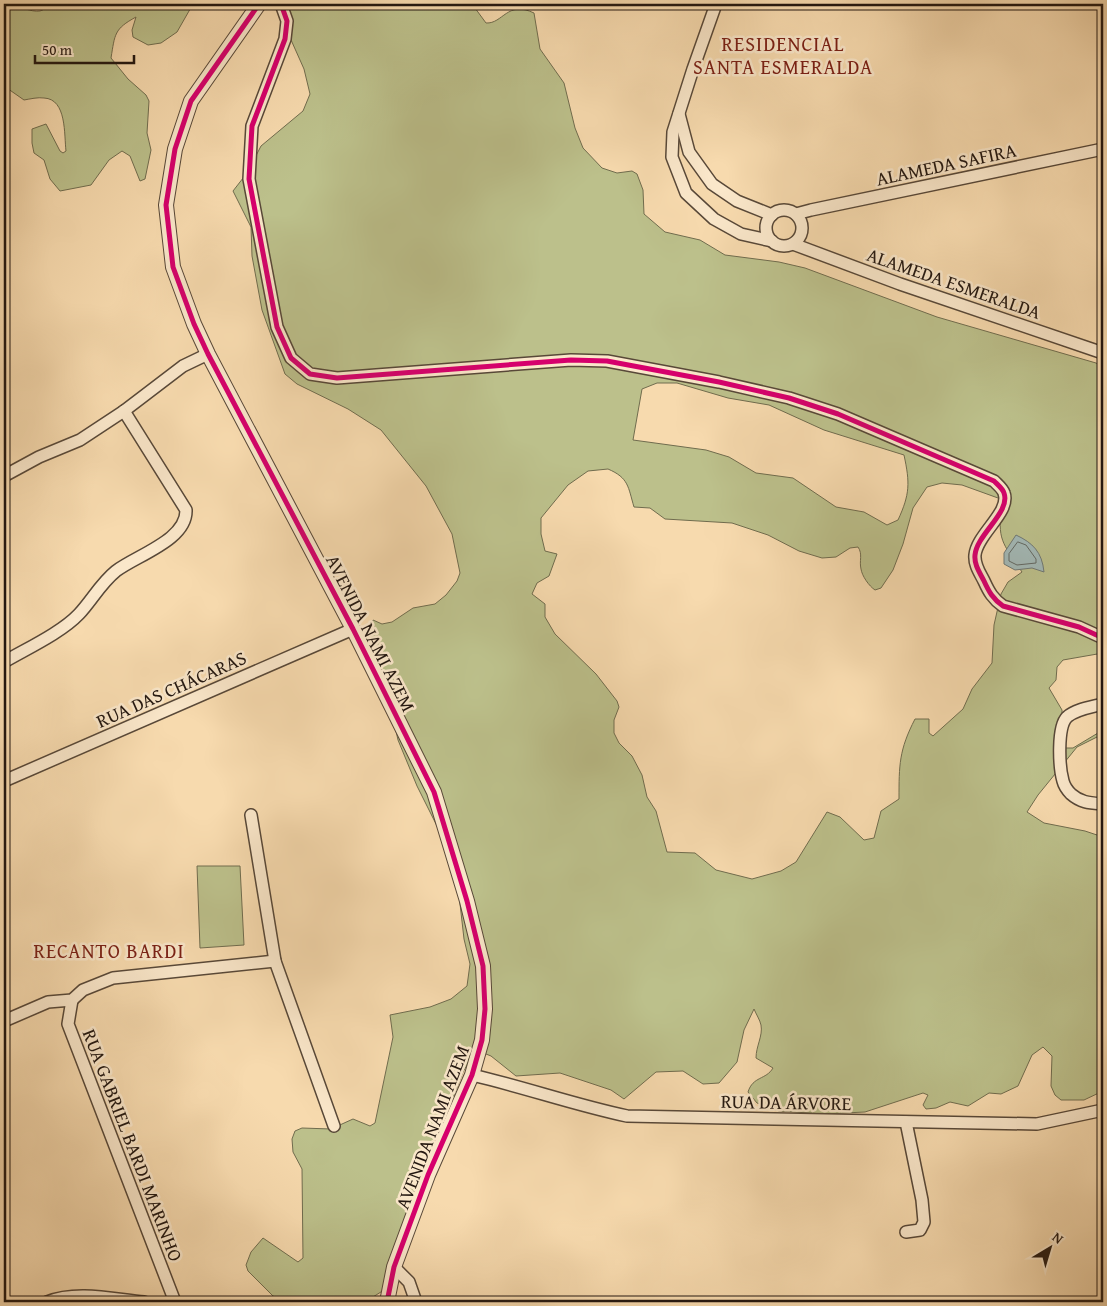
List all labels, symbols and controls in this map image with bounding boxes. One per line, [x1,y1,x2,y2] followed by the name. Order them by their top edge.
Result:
[693,29,873,81] district label: RESIDENCIAL SANTA ESMERALDA
[35,32,134,64] scale bar
[42,39,73,60] text: 50 m
[873,135,1019,193] street label: ALAMEDA SAFIRA
[863,240,1045,326] street label: ALAMEDA ESMERALDA
[319,549,423,717] street label: AVENIDA NAMI AZEM
[91,643,251,735] street label: RUA DAS CHÁCARAS
[33,936,185,965] district label: RECANTO BARDI
[76,1025,190,1265] street label: RUA GABRIEL BARDI MARINHO
[388,1041,476,1213] street label: AVENIDA NAMI AZEM
[721,1087,852,1117] street label: RUA DA ÁRVORE
[1024,1224,1074,1274] north arrow
[1048,1227,1068,1249] text: N

